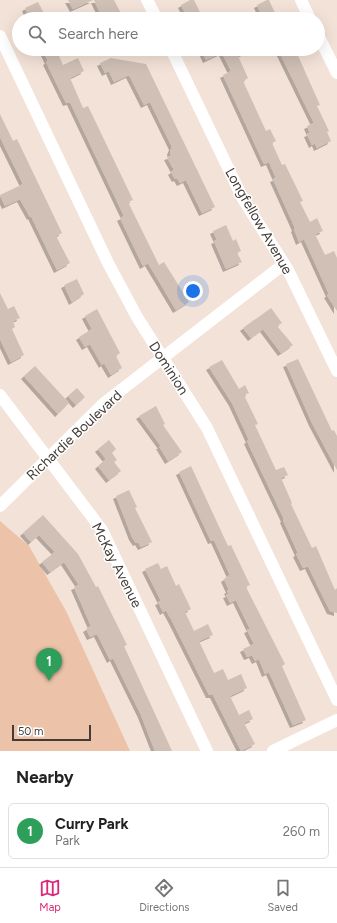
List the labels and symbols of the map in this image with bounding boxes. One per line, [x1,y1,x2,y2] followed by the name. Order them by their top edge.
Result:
[221,165,296,278] street label: Longfellow Avenue
[183,281,203,301] your location
[145,339,192,398] street label: Dominion
[23,387,125,484] street label: Richardie Boulevard
[88,520,145,611] street label: McKay Avenue
[36,648,62,681] pin: 1
[12,723,91,742] scale bar

